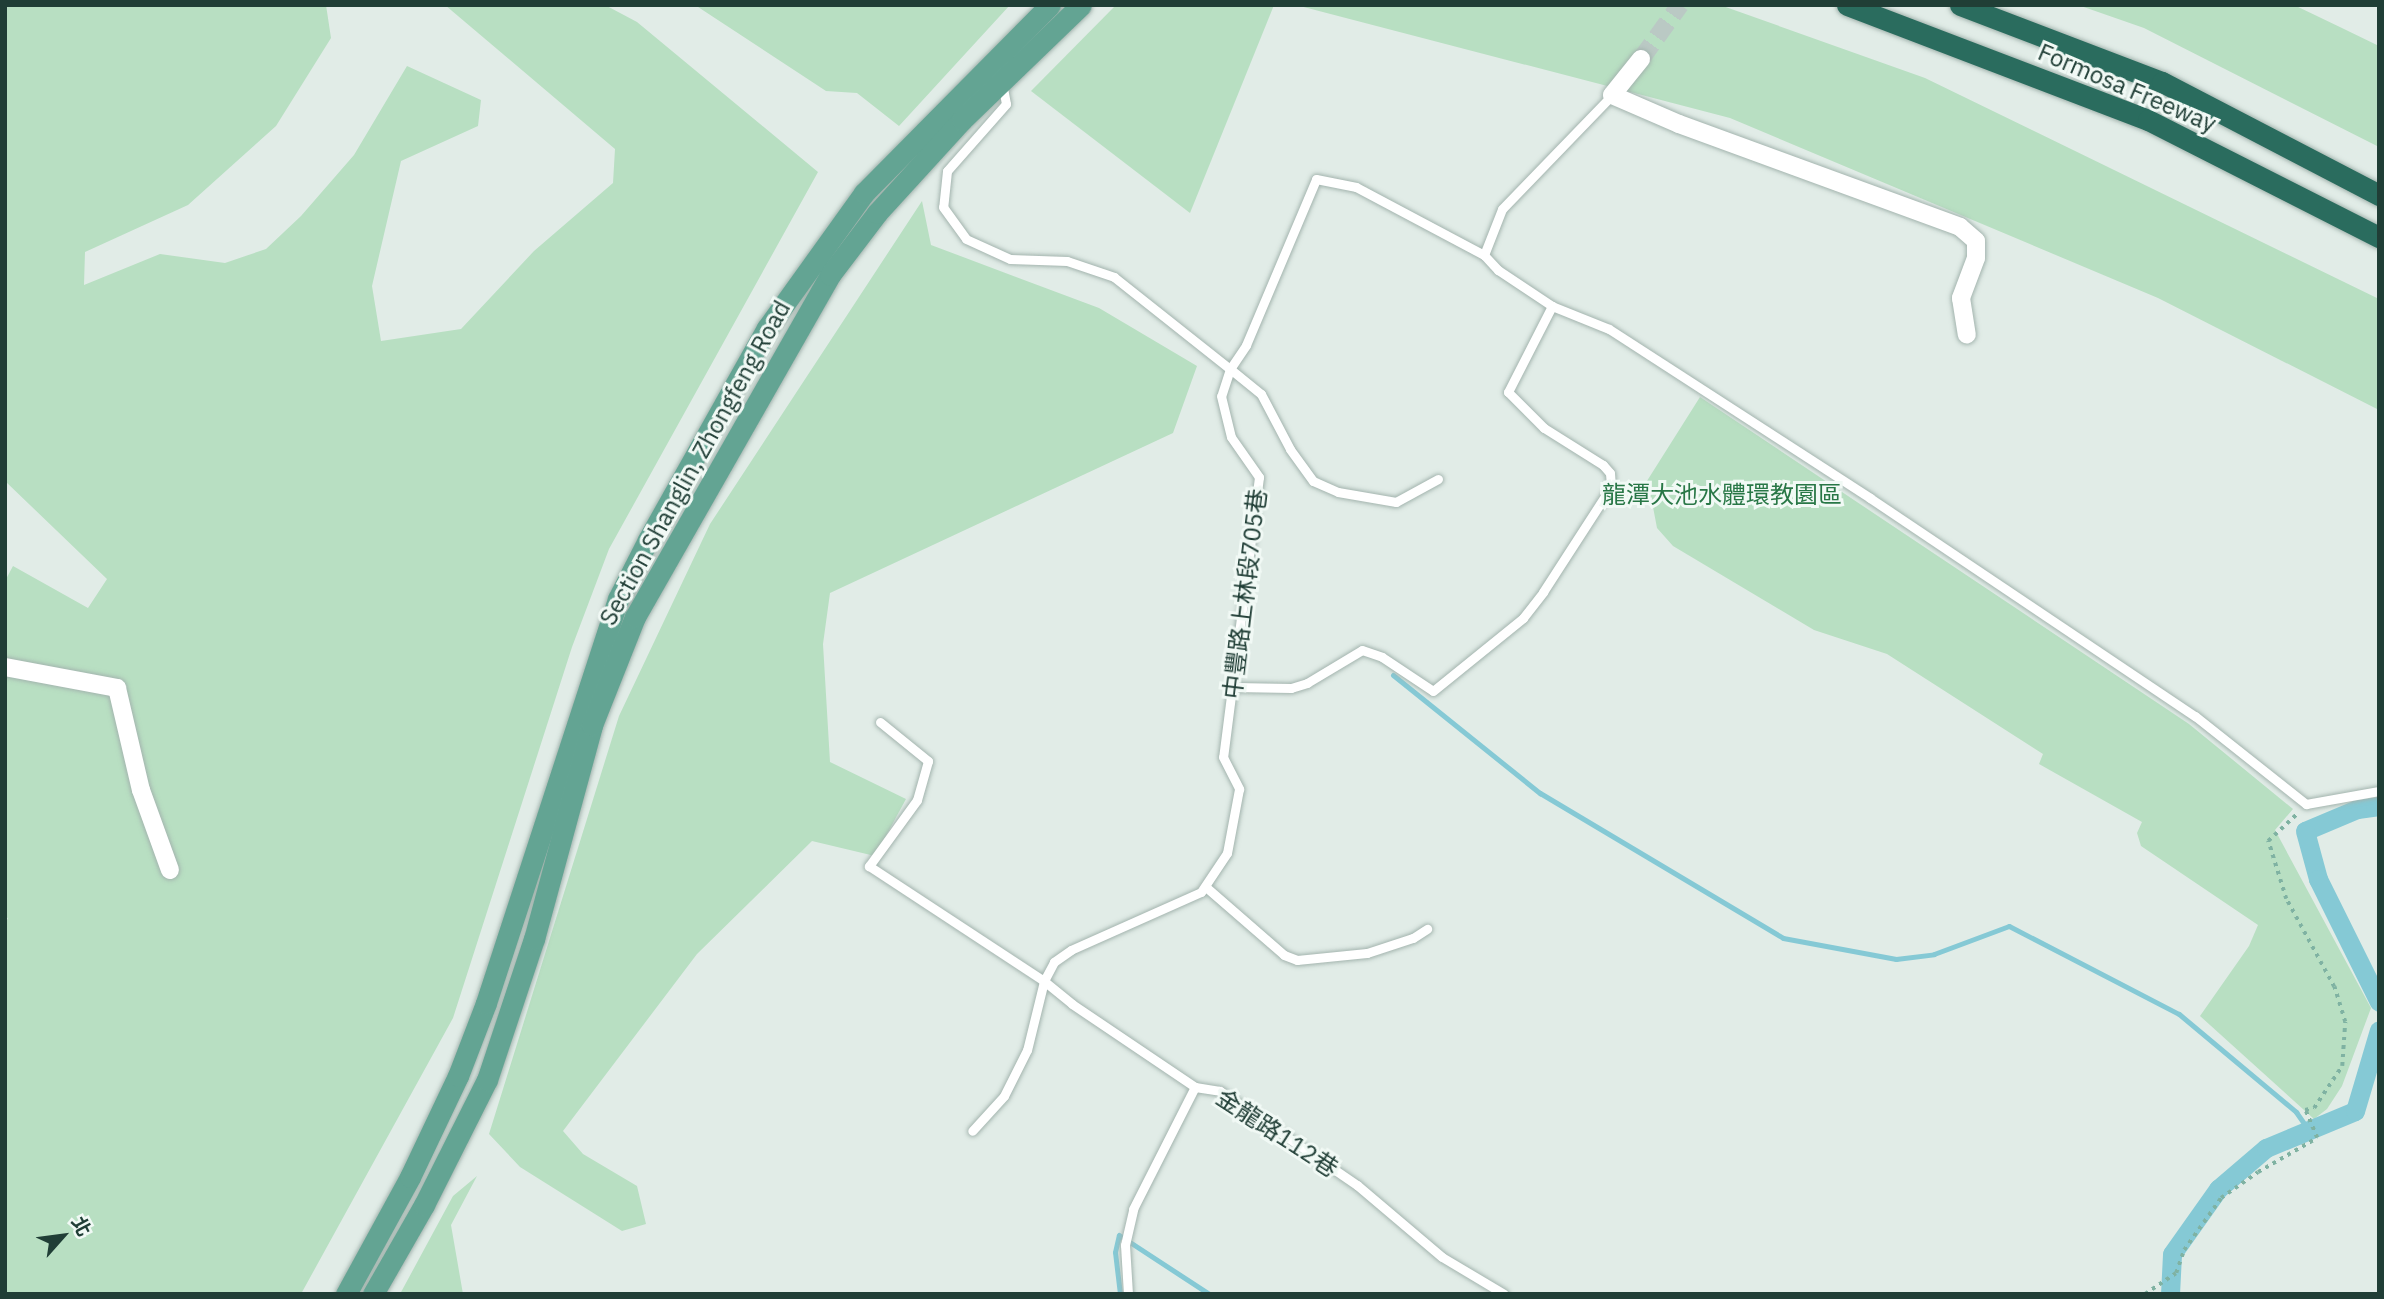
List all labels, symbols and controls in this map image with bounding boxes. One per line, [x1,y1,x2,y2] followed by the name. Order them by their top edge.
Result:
[2034,38,2220,138] street label: Formosa Freeway
[594,296,796,630] street label: Section Shanglin, Zhongfeng Road
[1602,481,1842,509] park label: 龍潭大池水體環教園區
[1218,487,1272,701] street label: 中豐路上林段705巷
[1211,1083,1343,1183] street label: 金龍路112巷
[28,1201,98,1271] north arrow
[66,1212,97,1240] text: 北

